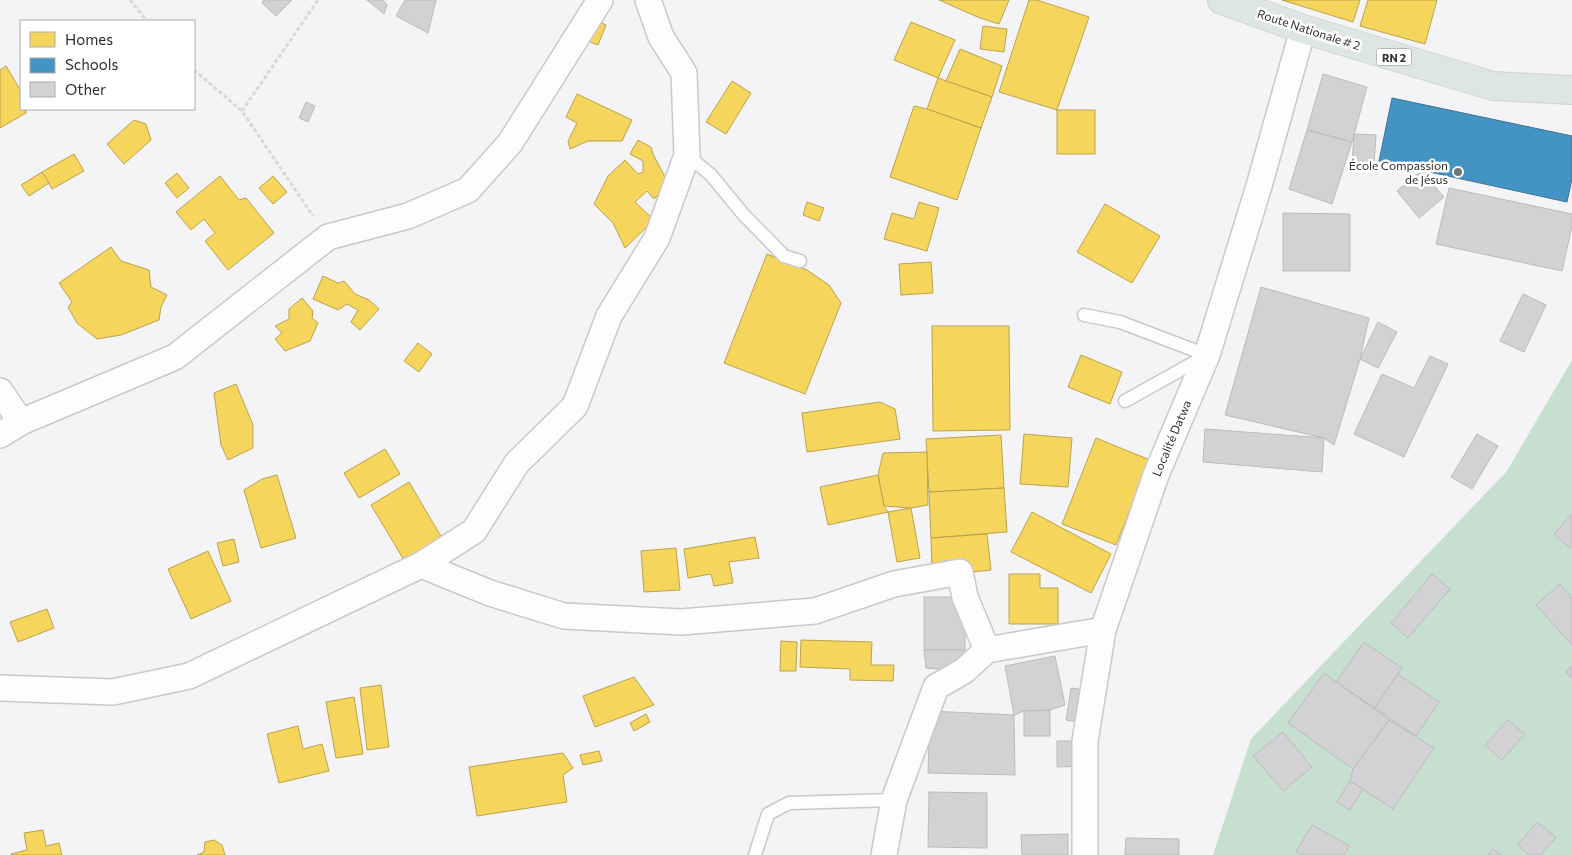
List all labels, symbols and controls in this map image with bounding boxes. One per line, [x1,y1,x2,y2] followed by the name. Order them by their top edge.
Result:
[1256,6,1363,52] street label: Route Nationale # 2
[20,20,195,110] legend
[65,30,113,48] text: Homes
[1376,48,1412,66] road number: RN 2
[65,55,119,73] text: Schools
[65,80,106,98] text: Other
[1349,158,1448,187] place label: École Compassion de Jésus
[1452,166,1464,178] marker: École Compassion de Jésus
[1149,398,1193,478] street label: Localité Datwa

